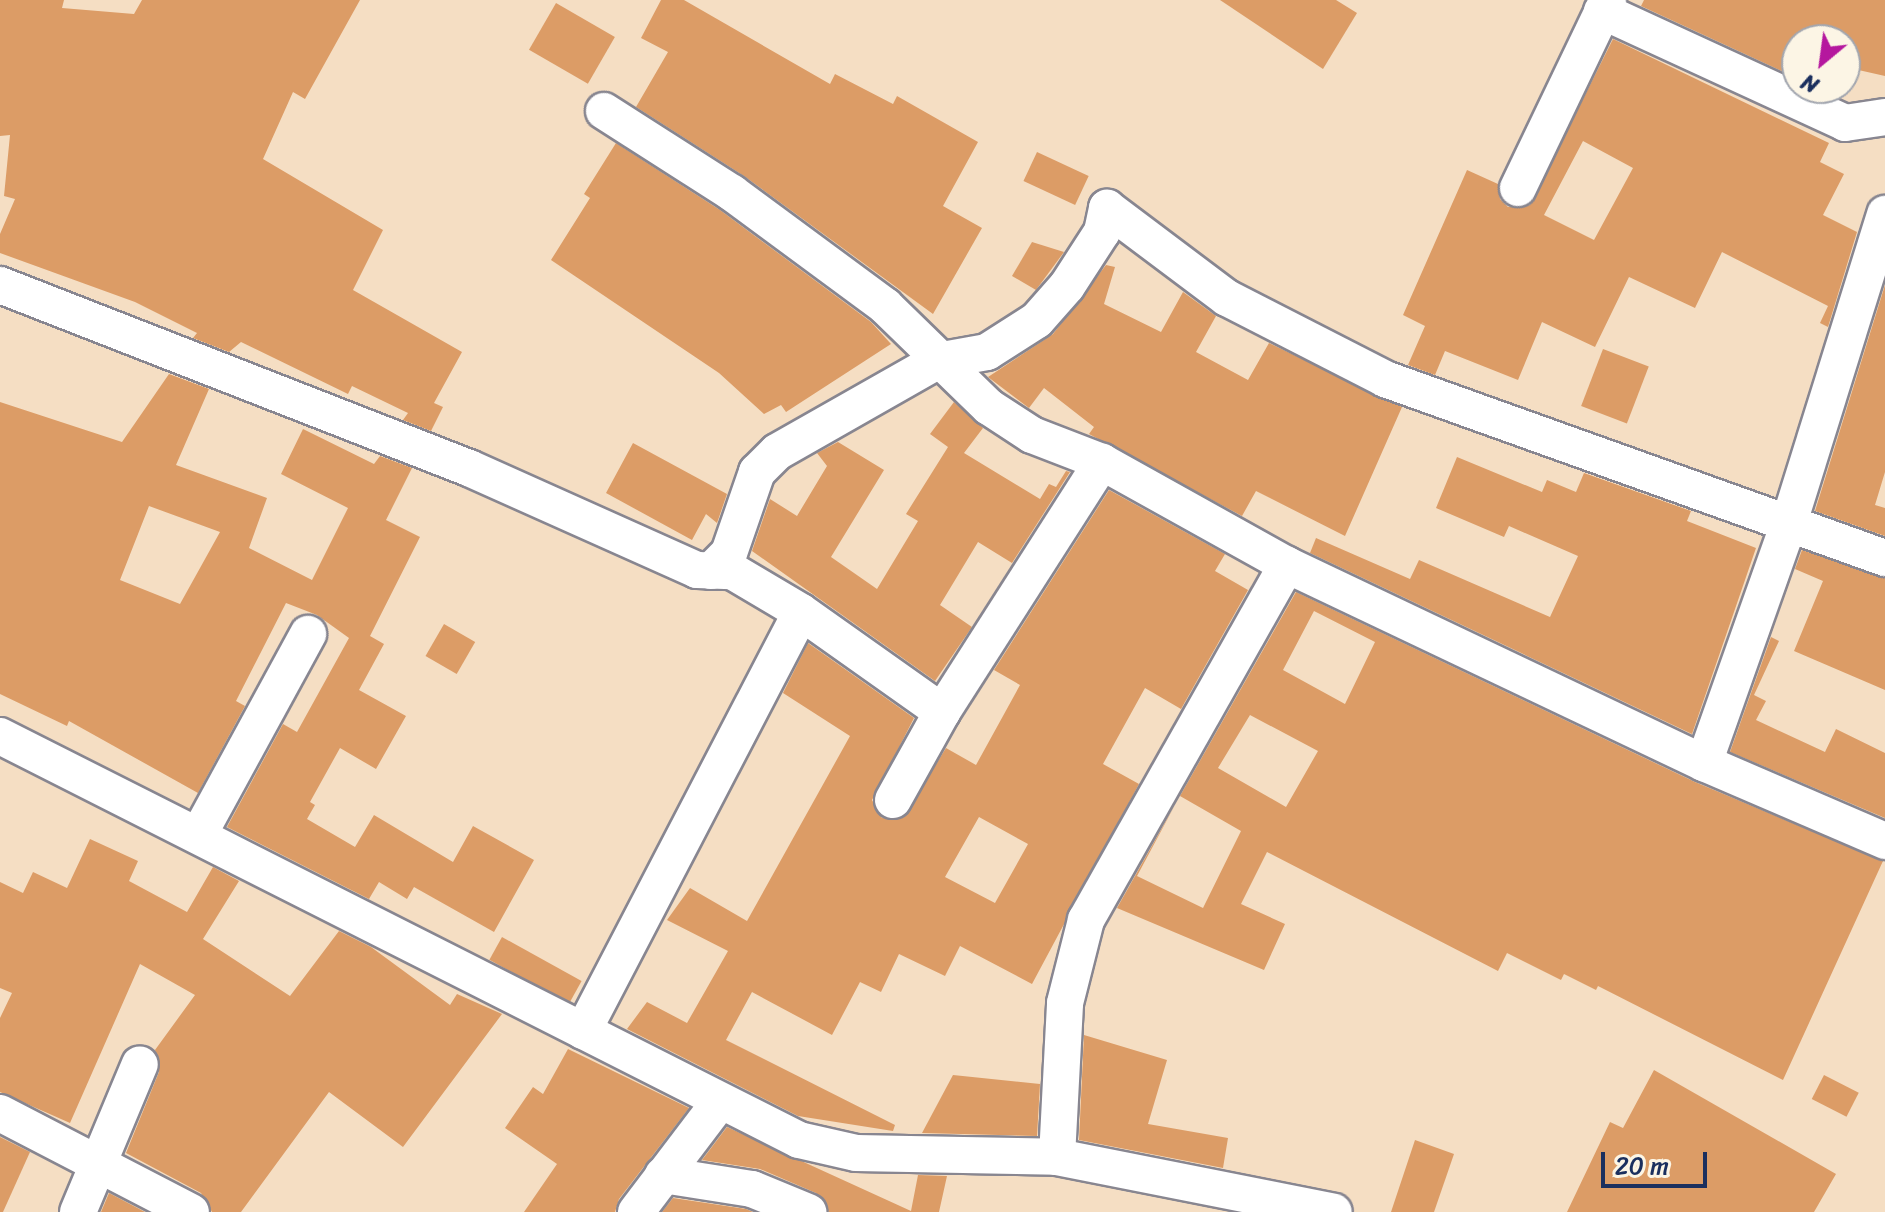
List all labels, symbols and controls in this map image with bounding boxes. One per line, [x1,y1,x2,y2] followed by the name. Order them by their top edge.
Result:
[1781,24,1861,104] north arrow
[1794,63,1826,104] text: N
[1605,1136,1711,1186] scale bar
[1615,1145,1669,1187] text: 20 m

